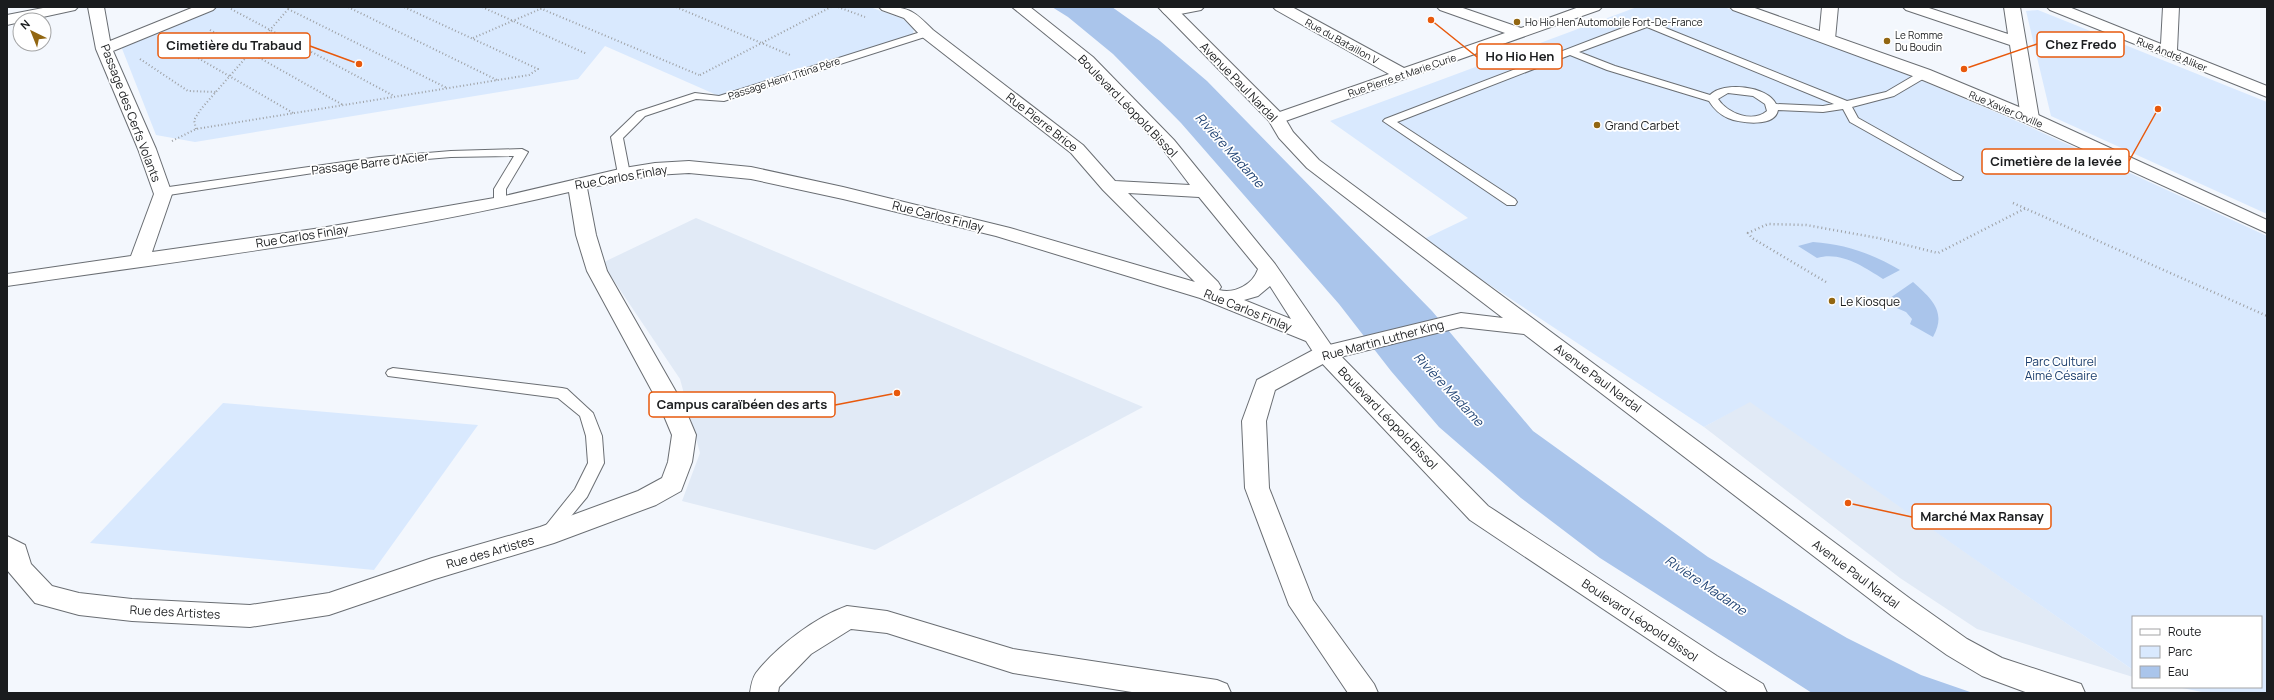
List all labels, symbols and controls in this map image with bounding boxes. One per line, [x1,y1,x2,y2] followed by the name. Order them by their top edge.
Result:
[12,12,52,52] north arrow
[1303,15,1381,67] street label: Rue du Bataillon V
[1525,15,1703,29] place label: Ho Hio Hen Automobile Fort-De-France
[17,16,33,33] text: N
[1512,17,1522,27] marker: Ho Hio Hen Automobile Fort-De-France
[1895,28,1943,54] place label: Le Romme Du Boudin
[2037,32,2124,57] callout: Chez Fredo
[158,33,310,58] callout: Cimetière du Trabaud
[2135,33,2210,75] street label: Rue André Aliker
[2046,35,2116,53] text: Chez Fredo
[166,36,302,54] text: Cimetière du Trabaud
[1882,36,1892,46] marker: Le Romme Du Boudin
[1196,38,1282,126] street label: Avenue Paul Nardal
[97,42,165,184] street label: Passage des Cerfs Volants
[1477,44,1562,69] callout: Ho Hio Hen
[1486,47,1554,65] text: Ho Hio Hen
[1346,50,1458,100] street label: Rue Pierre et Marie Curie
[1074,51,1182,161] street label: Boulevard Léopold Bissol
[726,53,842,103] street label: Passage Henri Titina Père
[1967,87,2045,131] street label: Rue Xavier Orville
[1002,88,1082,156] street label: Rue Pierre Brice
[1192,109,1269,192] water label: Rivière Madame
[1605,117,1680,134] place label: Grand Carbet
[1592,120,1602,130] marker: Grand Carbet
[310,147,430,179] street label: Passage Barre d'Acier
[1982,149,2129,174] callout: Cimetière de la levée
[1990,152,2122,170] text: Cimetière de la levée
[573,160,669,194] street label: Rue Carlos Finlay
[891,196,986,236] street label: Rue Carlos Finlay
[254,220,350,252] street label: Rue Carlos Finlay
[1201,285,1295,336] street label: Rue Carlos Finlay
[1840,293,1900,310] place label: Le Kiosque
[1827,296,1837,306] marker: Le Kiosque
[1320,316,1446,364] street label: Rue Martin Luther King
[1551,340,1645,416] street label: Avenue Paul Nardal
[1410,348,1489,431] water label: Rivière Madame
[2025,353,2097,384] park label: Parc Culturel Aimé Césaire
[1334,363,1442,473] street label: Boulevard Léopold Bissol
[649,392,835,417] callout: Campus caraïbéen des arts
[657,395,827,413] text: Campus caraïbéen des arts
[1912,504,2051,529] callout: Marché Max Ransay
[1920,507,2045,525] text: Marché Max Ransay
[444,531,536,573] street label: Rue des Artistes
[1809,536,1903,612] street label: Avenue Paul Nardal
[1662,551,1752,620] water label: Rivière Madame
[1579,575,1701,665] street label: Boulevard Léopold Bissol
[129,601,221,623] street label: Rue des Artistes
[2132,616,2262,688] legend
[2168,623,2201,640] text: Route
[2168,643,2193,660] text: Parc
[2168,663,2189,680] text: Eau

